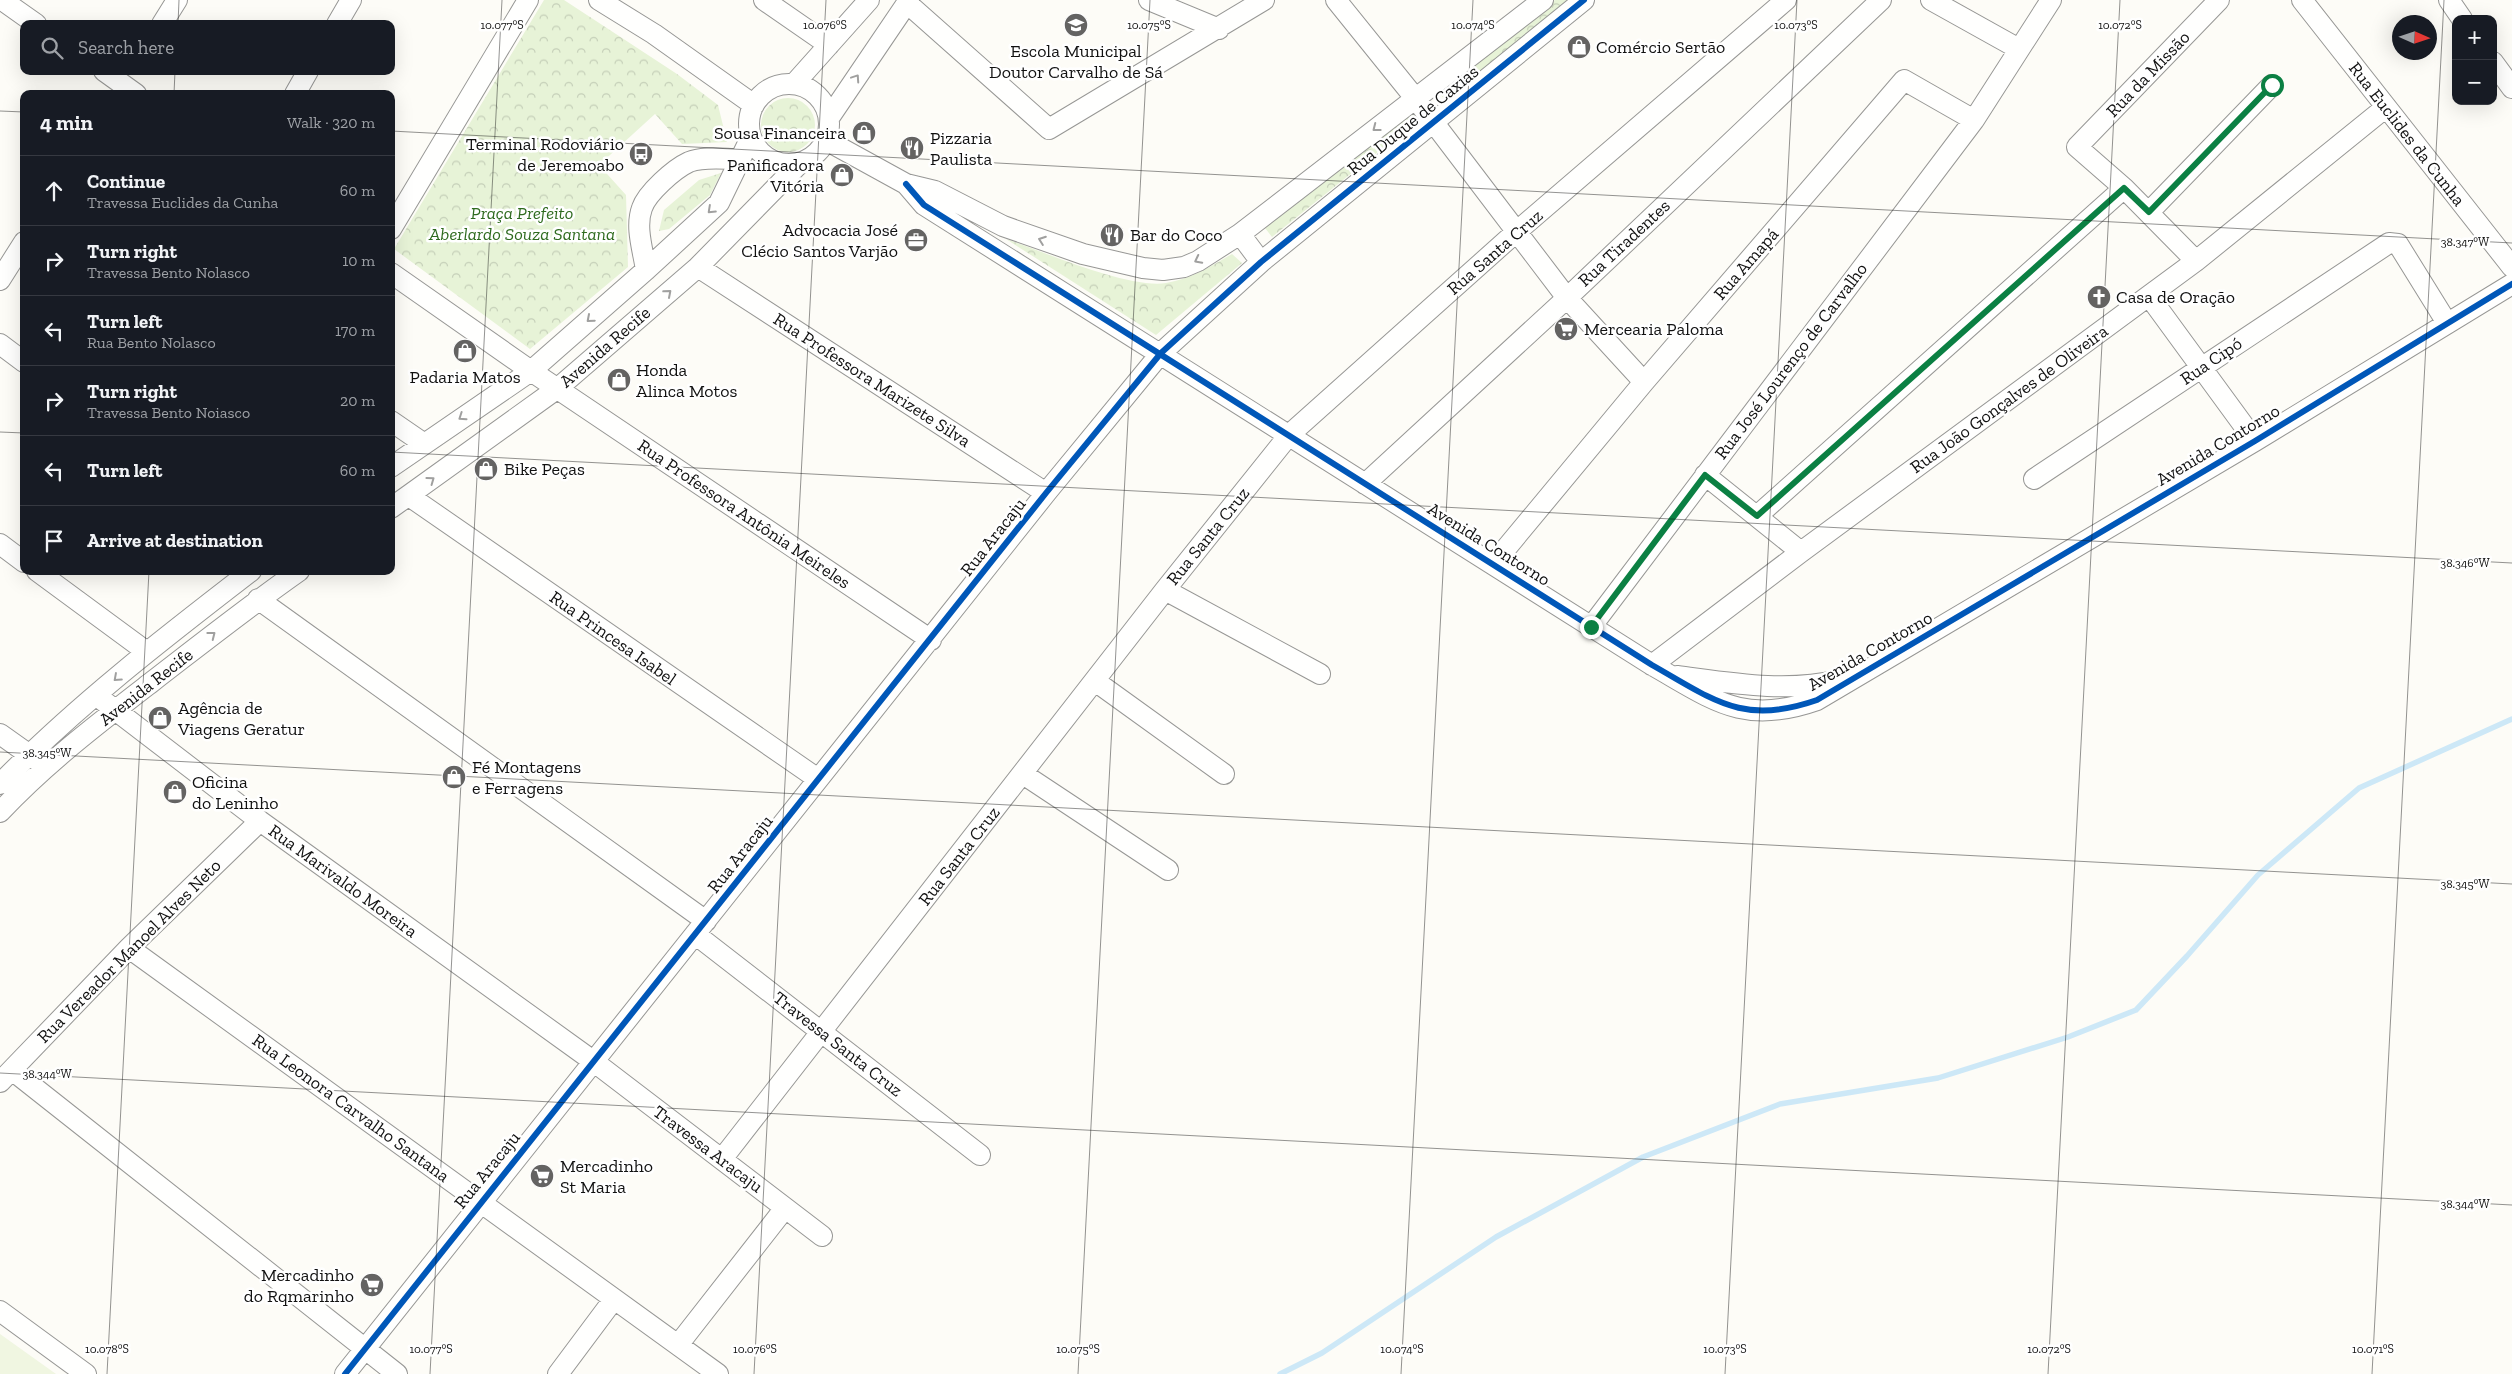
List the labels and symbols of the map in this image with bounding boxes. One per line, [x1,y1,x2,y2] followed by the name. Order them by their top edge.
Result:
[1063,12,1089,38] school or university icon: Escola Municipal Doutor Carvalho de Sá
[2392,15,2437,60] north arrow
[480,18,524,32] text: 10.077°S
[803,18,847,32] text: 10.076°S
[1127,18,1171,32] text: 10.075°S
[1451,18,1495,32] text: 10.074°S
[1774,18,1818,32] text: 10.073°S
[2098,18,2142,32] text: 10.072°S
[2101,26,2195,122] street label: Rua da Missão
[1566,34,1592,60] shop icon: Comércio Sertão
[1596,36,1725,58] place label: Comércio Sertão
[989,40,1163,83] place label: Escola Municipal Doutor Carvalho de Sá
[2344,58,2470,211] street label: Rua Euclides da Cunha
[1343,60,1483,180] street label: Rua Duque de Caxias
[850,74,859,84] one-way arrow
[2261,74,2284,97] route start
[851,120,877,146] shop icon: Sousa Financeira
[714,122,846,144] place label: Sousa Financeira
[1373,122,1382,131] one-way arrow
[930,127,992,170] place label: Pizzaria Paulista
[466,133,624,176] place label: Terminal Rodoviário de Jeremoabo
[899,135,925,161] restaurant icon: Pizzaria Paulista
[628,141,654,167] bus stop icon: Terminal Rodoviário de Jeremoabo
[727,154,824,197] place label: Panificadora Vitória
[829,162,855,188] shop icon: Panificadora Vitória
[1573,195,1675,291] street label: Rua Tiradentes
[428,202,615,245] park label: Praça Prefeito Aberlardo Souza Santana
[708,204,717,213] one-way arrow
[1443,204,1547,300] street label: Rua Santa Cruz
[741,219,898,262] place label: Advocacia José Clécio Santos Varjão
[1099,222,1125,248] restaurant icon: Bar do Coco
[1709,223,1783,304] street label: Rua Amapá
[1130,224,1223,246] place label: Bar do Coco
[903,227,929,253] office icon: Advocacia José Clécio Santos Varjão
[2441,235,2490,249] text: 38.347°W
[1038,236,1046,246] one-way arrow
[1195,254,1204,264] one-way arrow
[1710,258,1872,464] street label: Rua José Lourenço de Carvalho
[2086,284,2112,310] church icon: Casa de Oração
[2116,286,2235,308] place label: Casa de Oração
[663,289,672,298] one-way arrow
[555,302,655,392] street label: Avenida Recife
[769,308,975,452] street label: Rua Professora Marizete Silva
[587,313,596,322] one-way arrow
[1553,316,1579,342] supermarket icon: Mercearia Paloma
[1584,318,1724,340] place label: Mercearia Paloma
[1906,320,2112,478] street label: Rua João Gonçalves de Oliveira
[2176,332,2246,390] street label: Rua Cipó
[452,338,478,364] shop icon: Padaria Matos
[636,359,738,402] place label: Honda Alinca Motos
[409,366,521,388] place label: Padaria Matos
[606,367,632,393] shop icon: Honda Alinca Motos
[2152,399,2284,491] street label: Avenida Contorno
[458,411,468,420] one-way arrow
[633,434,855,594] street label: Rua Professora Antônia Meireles
[473,456,499,482] shop icon: Bike Peças
[504,458,585,480] place label: Bike Peças
[425,477,435,486] one-way arrow
[1162,483,1254,589] street label: Rua Santa Cruz
[956,494,1030,580] street label: Rua Aracaju
[1424,497,1554,591] street label: Avenida Contorno
[2440,556,2490,570] text: 38.346°W
[545,586,681,690] street label: Rua Princesa Isabel
[1804,606,1936,696] street label: Avenida Contorno
[1580,616,1603,639] route end
[206,633,215,641] one-way arrow
[95,644,197,730] street label: Avenida Recife
[114,673,123,681] one-way arrow
[177,697,305,740] place label: Agência de Viagens Geratur
[147,705,173,731] shop icon: Agência de Viagens Geratur
[22,746,72,760] text: 38.345°W
[472,756,581,799] place label: Fé Montagens e Ferragens
[441,764,467,790] shop icon: Fé Montagens e Ferragens
[192,771,278,814] place label: Oficina do Leninho
[162,779,188,805] shop icon: Oficina do Leninho
[913,802,1005,910] street label: Rua Santa Cruz
[703,811,777,897] street label: Rua Aracaju
[264,820,422,943] street label: Rua Marivaldo Moreira
[32,854,226,1048] street label: Rua Vereador Manoel Alves Neto
[2440,877,2490,891] text: 38.345°W
[769,987,907,1101] street label: Travessa Santa Cruz
[248,1029,454,1187] street label: Rua Leonora Carvalho Santana
[22,1067,72,1081] text: 38.344°W
[649,1101,767,1197] street label: Travessa Aracaju
[449,1127,525,1213] street label: Rua Aracaju
[560,1155,653,1198] place label: Mercadinho St Maria
[529,1163,555,1189] supermarket icon: Mercadinho St Maria
[2440,1197,2490,1211] text: 38.344°W
[244,1264,354,1307] place label: Mercadinho do Rqmarinho
[359,1272,385,1298] supermarket icon: Mercadinho do Rqmarinho
[85,1342,129,1356] text: 10.078°S
[409,1342,453,1356] text: 10.077°S
[733,1342,777,1356] text: 10.076°S
[1056,1342,1100,1356] text: 10.075°S
[1380,1342,1424,1356] text: 10.074°S
[1703,1342,1747,1356] text: 10.073°S
[2027,1342,2071,1356] text: 10.072°S
[2352,1342,2394,1356] text: 10.071°S

